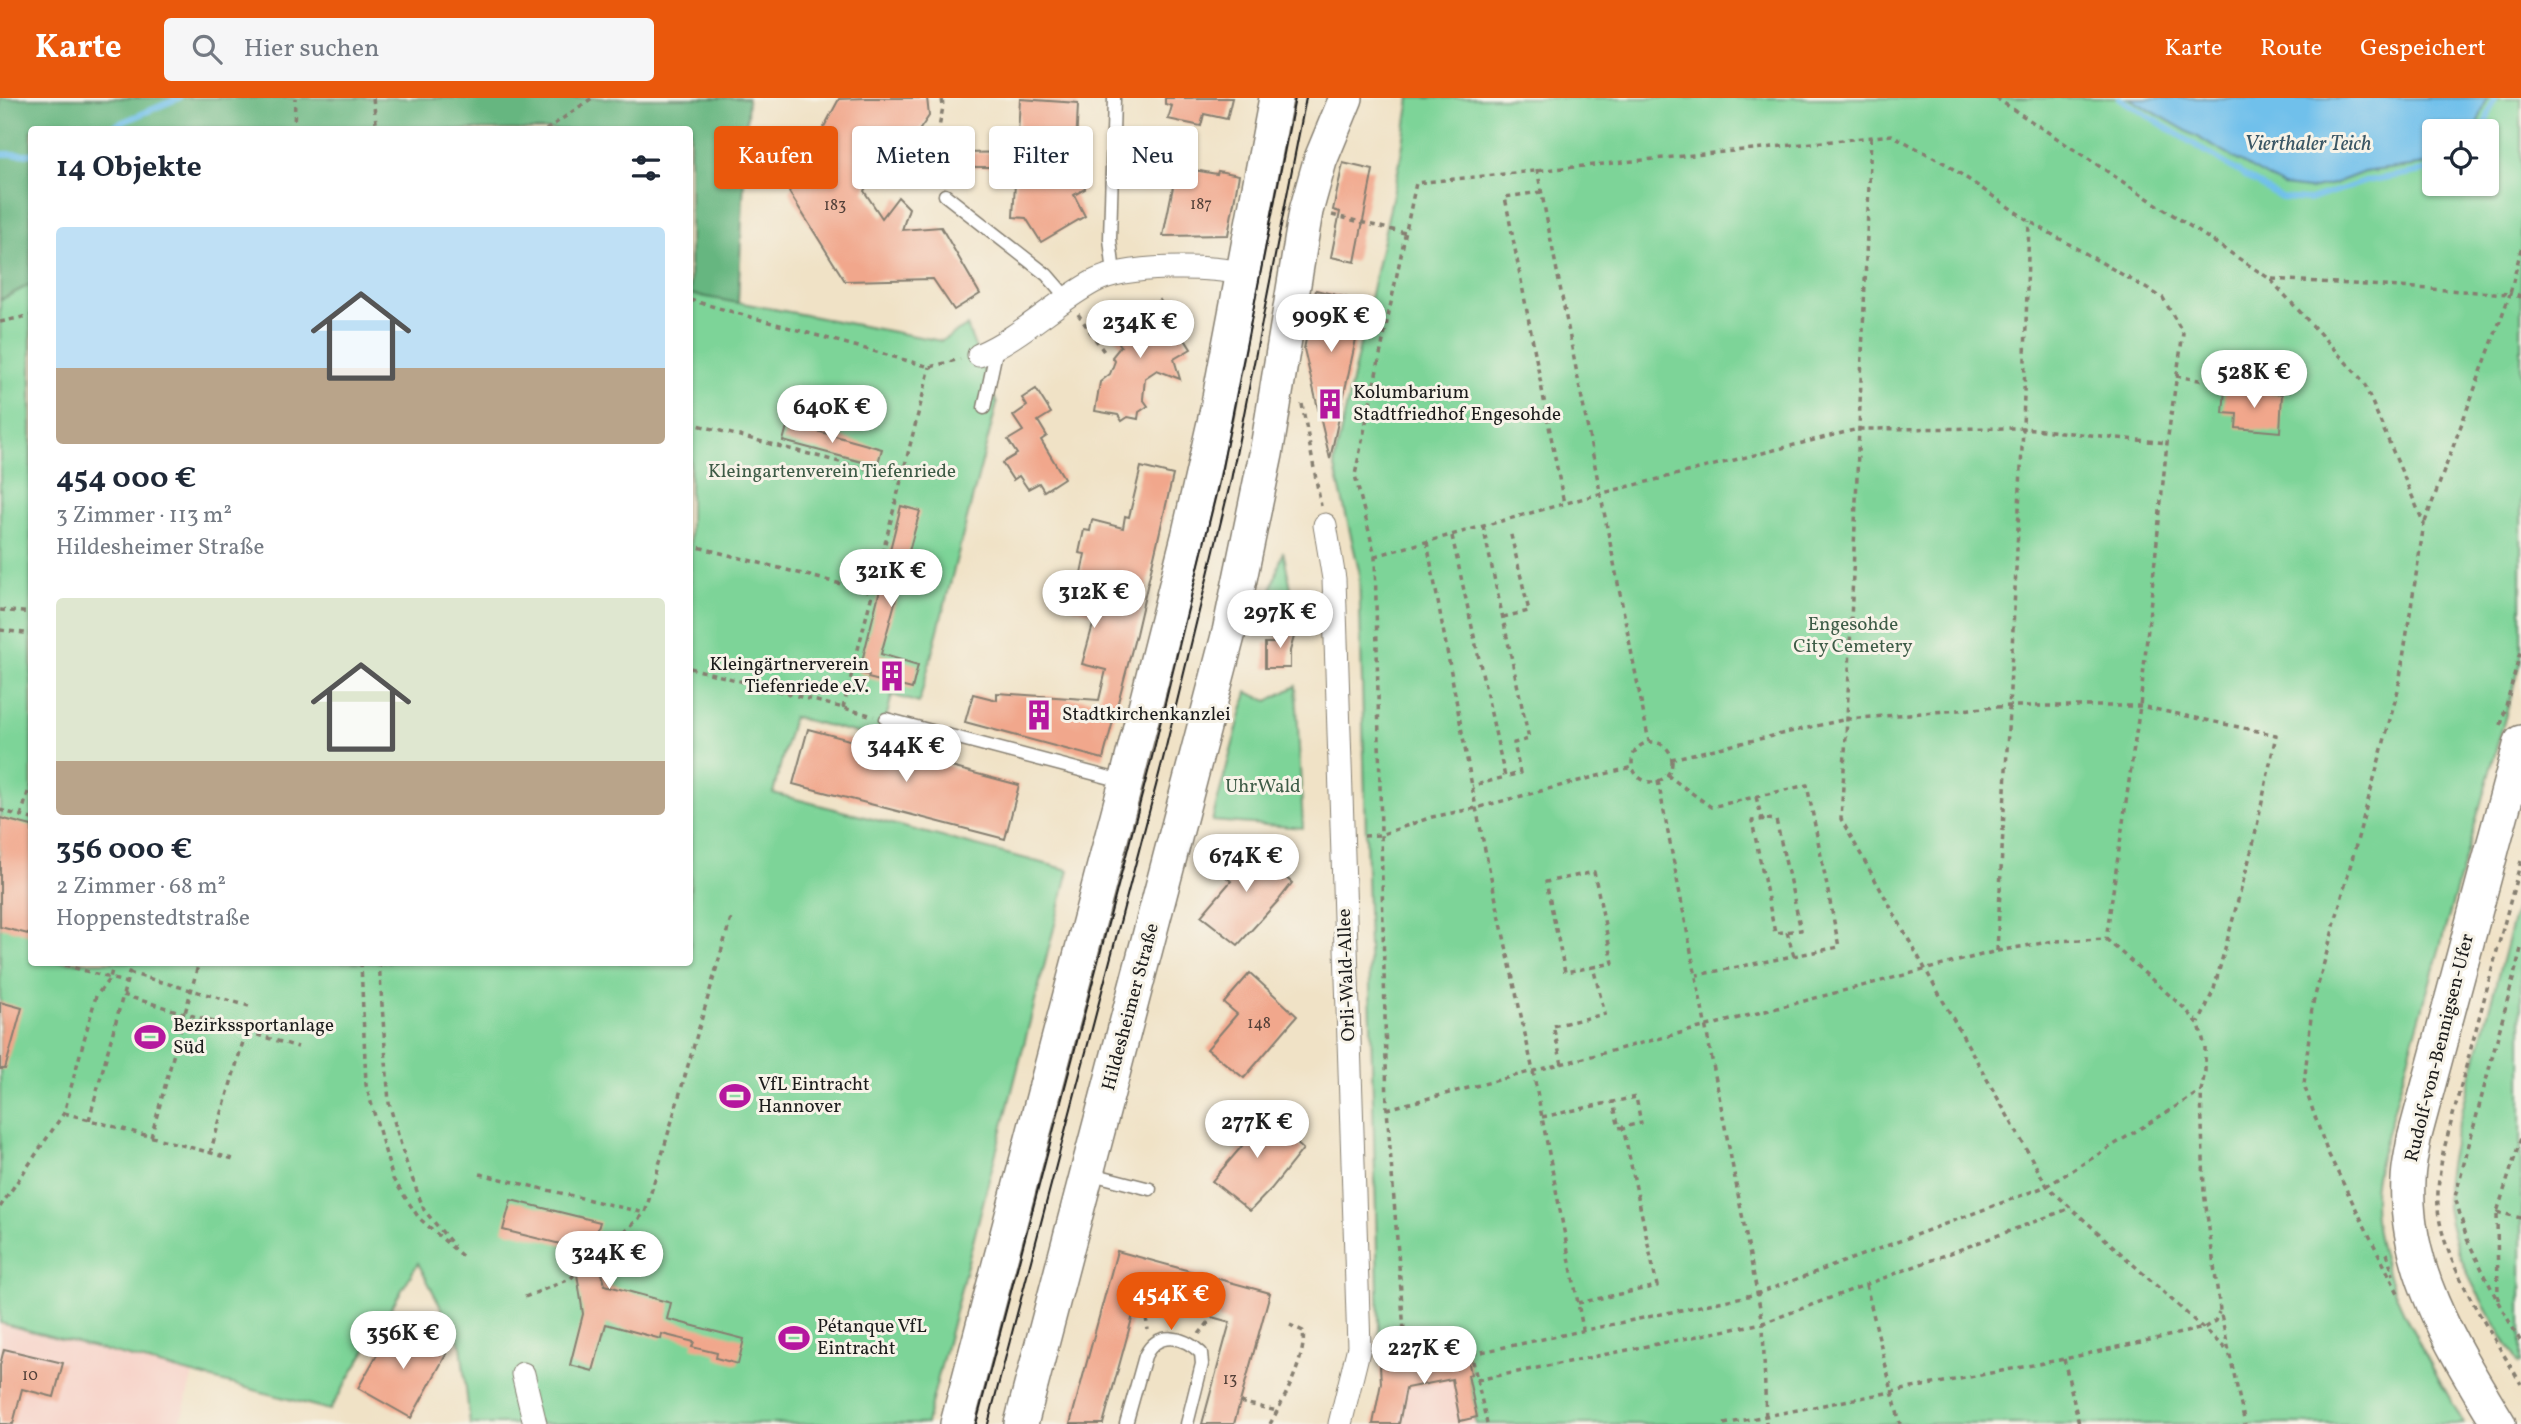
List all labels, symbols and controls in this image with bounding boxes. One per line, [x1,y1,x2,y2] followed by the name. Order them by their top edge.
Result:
[164,18,654,81] search box
[35,26,122,72] text: Karte
[188,30,226,68] icon: search
[244,31,380,67] text: Hier suchen
[2165,32,2222,66] text: Karte
[2260,32,2322,66] text: Route
[2360,32,2486,66] text: Gespeichert
[2422,119,2499,196] map controls
[2422,119,2499,196] button: locate
[714,126,838,189] chip: Kaufen
[852,126,975,189] chip: Mieten
[989,126,1093,189] chip: Filter
[1107,126,1198,189] chip: Neu
[2245,130,2371,159] water label: Vierthaler Teich
[56,147,202,189] text: 14 Objekte
[627,149,665,187] icon: filters
[1190,194,1212,216] house number: 187
[824,195,846,217] house number: 183
[298,273,424,399] icon: home
[1274,294,1388,354] pin: 909K €
[1083,300,1197,360] pin: 234K €
[1292,301,1370,333] text: 909K €
[1102,307,1178,339] text: 234K €
[2197,350,2311,410] pin: 528K €
[2217,357,2291,389] text: 528K €
[1353,380,1561,428] place label: Kolumbarium Stadtfriedhof Engesohde
[775,386,889,445] pin: 640K €
[1313,387,1347,421] building icon: Kolumbarium Stadtfriedhof Engesohde
[793,392,871,424] text: 640K €
[56,458,196,500] text: 454 000 €
[708,459,956,485] park label: Kleingartenverein Tiefenriede
[56,500,232,532] text: 3 Zimmer · 113 m²
[56,532,264,564] text: Hildesheimer Straße
[834,550,948,609] pin: 321K €
[855,556,927,588] text: 321K €
[1037,570,1151,630] pin: 312K €
[1058,577,1130,609] text: 312K €
[1223,590,1337,650] pin: 297K €
[1243,597,1317,629] text: 297K €
[1793,612,1913,660] park label: Engesohde City Cemetery
[298,644,424,770] icon: home
[709,652,869,700] place label: Kleingärtnerverein Tiefenriede e.V.
[875,659,909,693] building icon: Kleingärtnerverein Tiefenriede e.V.
[1022,698,1056,732] building icon: Stadtkirchenkanzlei
[1062,702,1231,728] place label: Stadtkirchenkanzlei
[849,724,963,784] pin: 344K €
[867,731,945,763] text: 344K €
[1225,774,1301,800] park label: UhrWald
[56,829,192,871] text: 356 000 €
[1189,834,1303,894] pin: 674K €
[1209,841,1283,873] text: 674K €
[56,871,226,903] text: 2 Zimmer · 68 m²
[56,903,250,935] text: Hoppenstedtstraße
[1332,908,1362,1042] street label: Orli-Wald-Allee
[1096,920,1166,1094] street label: Hildesheimer Straße
[2399,931,2481,1165] street label: Rudolf-von-Bennigsen-Ufer
[173,1013,334,1061] place label: Bezirkssportanlage Süd
[1247,1013,1271,1035] house number: 148
[133,1020,167,1054] sports icon: Bezirkssportanlage Süd
[758,1072,870,1120] place label: VfL Eintracht Hannover
[718,1079,752,1113] sports icon: VfL Eintracht Hannover
[1200,1100,1314,1160] pin: 277K €
[1221,1107,1293,1139] text: 277K €
[552,1232,666,1291] pin: 324K €
[571,1238,647,1270] text: 324K €
[1114,1272,1228,1332] pin: 454K €
[1133,1279,1209,1311] text: 454K €
[346,1312,460,1371] pin: 356K €
[817,1314,927,1362] place label: Pétanque VfL Eintracht
[366,1318,440,1350] text: 356K €
[777,1321,811,1355] sports icon: Pétanque VfL Eintracht
[1367,1326,1481,1386] pin: 227K €
[1388,1333,1460,1365] text: 227K €
[22,1365,38,1387] house number: 10
[1223,1369,1237,1391] house number: 13

